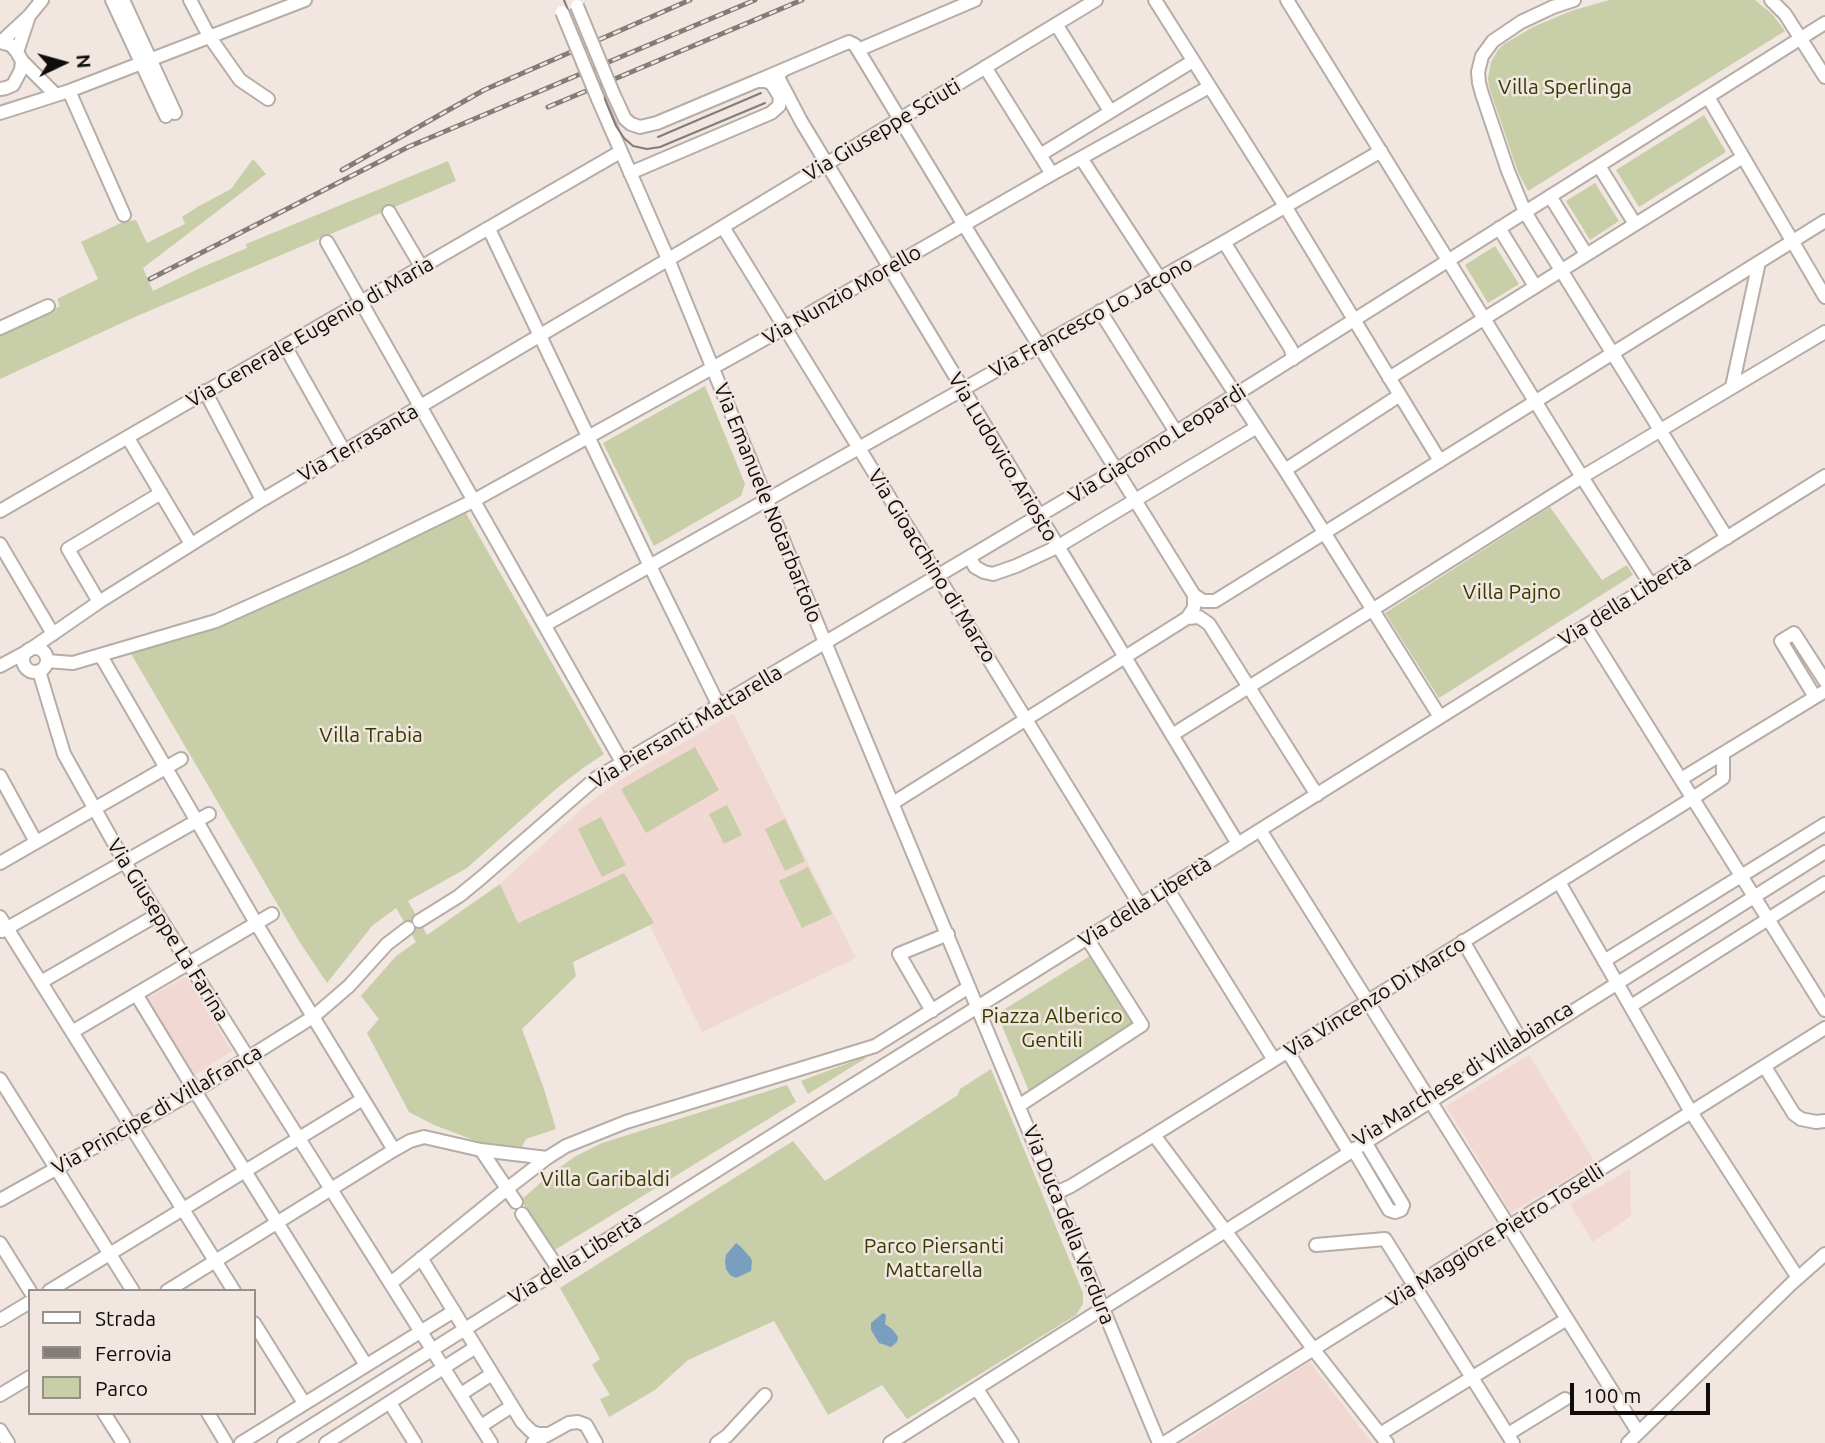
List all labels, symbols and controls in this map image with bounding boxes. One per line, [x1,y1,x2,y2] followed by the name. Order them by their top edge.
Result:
[28,28,98,98] north arrow
[72,53,95,69] text: N
[799,73,965,187] street label: Via Giuseppe Sciuti
[1498,74,1632,100] park label: Villa Sperlinga
[758,239,926,351] street label: Via Nunzio Morello
[182,251,438,413] street label: Via Generale Eugenio di Maria
[985,251,1197,383] street label: Via Francesco Lo Jacono
[943,368,1063,546] street label: Via Ludovico Ariosto
[708,379,828,627] street label: Via Emanuele Notarbartolo
[1064,379,1250,509] street label: Via Giacomo Leopardi
[293,398,423,488] street label: Via Terrasanta
[862,465,1002,667] street label: Via Gioacchino di Marzo
[1554,550,1696,652] street label: Via della Libertà
[1463,579,1561,605] park label: Villa Pajno
[585,660,787,794] street label: Via Piersanti Mattarella
[319,722,423,748] park label: Villa Trabia
[102,834,234,1026] street label: Via Giuseppe La Farina
[1074,851,1216,953] street label: Via della Libertà
[1280,931,1470,1063] street label: Via Vincenzo Di Marco
[1348,996,1578,1152] street label: Via Marchese di Villabianca
[981,1003,1123,1053] park label: Piazza Alberico Gentili
[48,1040,266,1180] street label: Via Principe di Villafranca
[1018,1122,1120,1328] street label: Via Duca della Verdura
[1381,1159,1609,1313] street label: Via Maggiore Pietro Toselli
[540,1166,670,1192] park label: Villa Garibaldi
[504,1208,646,1310] street label: Via della Libertà
[864,1233,1004,1283] park label: Parco Piersanti Mattarella
[28,1289,256,1415] legend
[95,1306,156,1330] text: Strada
[95,1341,172,1365] text: Ferrovia
[1573,1370,1713,1414] scale bar
[95,1376,148,1400] text: Parco
[1583,1383,1641,1407] text: 100 m

